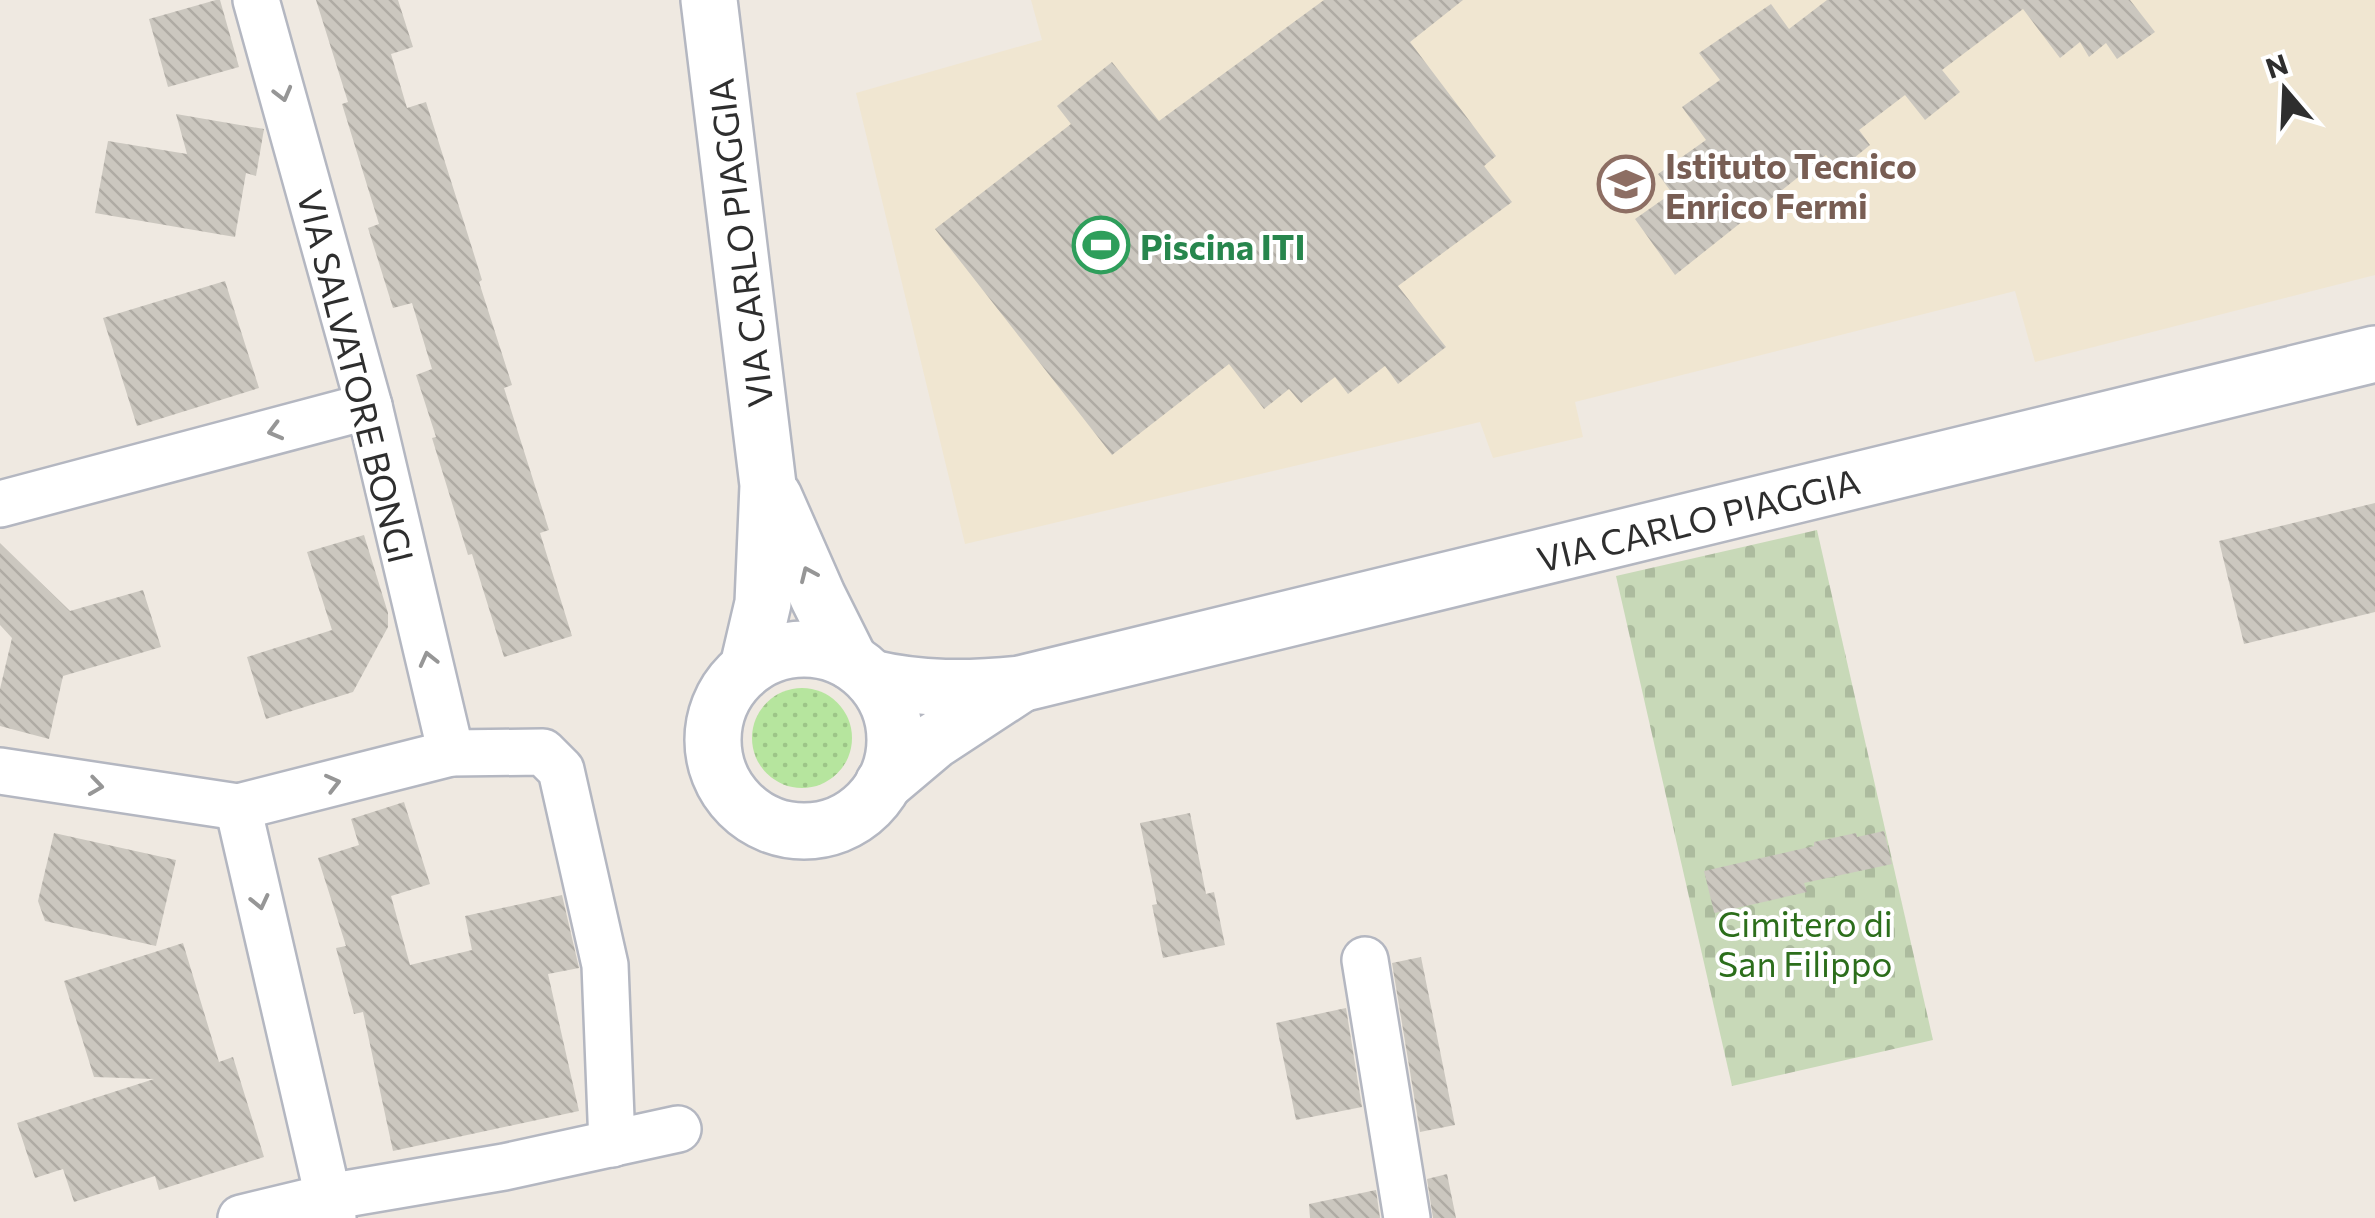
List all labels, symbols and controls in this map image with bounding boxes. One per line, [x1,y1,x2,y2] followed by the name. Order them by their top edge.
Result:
[2235,40,2335,140] north arrow
[2261,46,2292,85] text: N
[697,76,781,410] street label: VIA CARLO PIAGGIA
[271,85,292,102] one-way arrow
[1665,143,1917,226] place label: Istituto Tecnico Enrico Fermi
[1596,154,1656,214] school or university icon: Istituto Tecnico Enrico Fermi
[290,185,424,567] street label: VIA SALVATORE BONGI
[1071,215,1131,275] sports icon: Piscina ITI
[1140,224,1305,267] place label: Piscina ITI
[266,419,284,440] one-way arrow
[1532,458,1864,580] street label: VIA CARLO PIAGGIA
[800,566,820,584] one-way arrow
[419,651,440,668] one-way arrow
[88,774,105,795] one-way arrow
[324,774,341,795] one-way arrow
[248,893,269,910] one-way arrow
[1717,901,1893,984] park label: Cimitero di San Filippo

